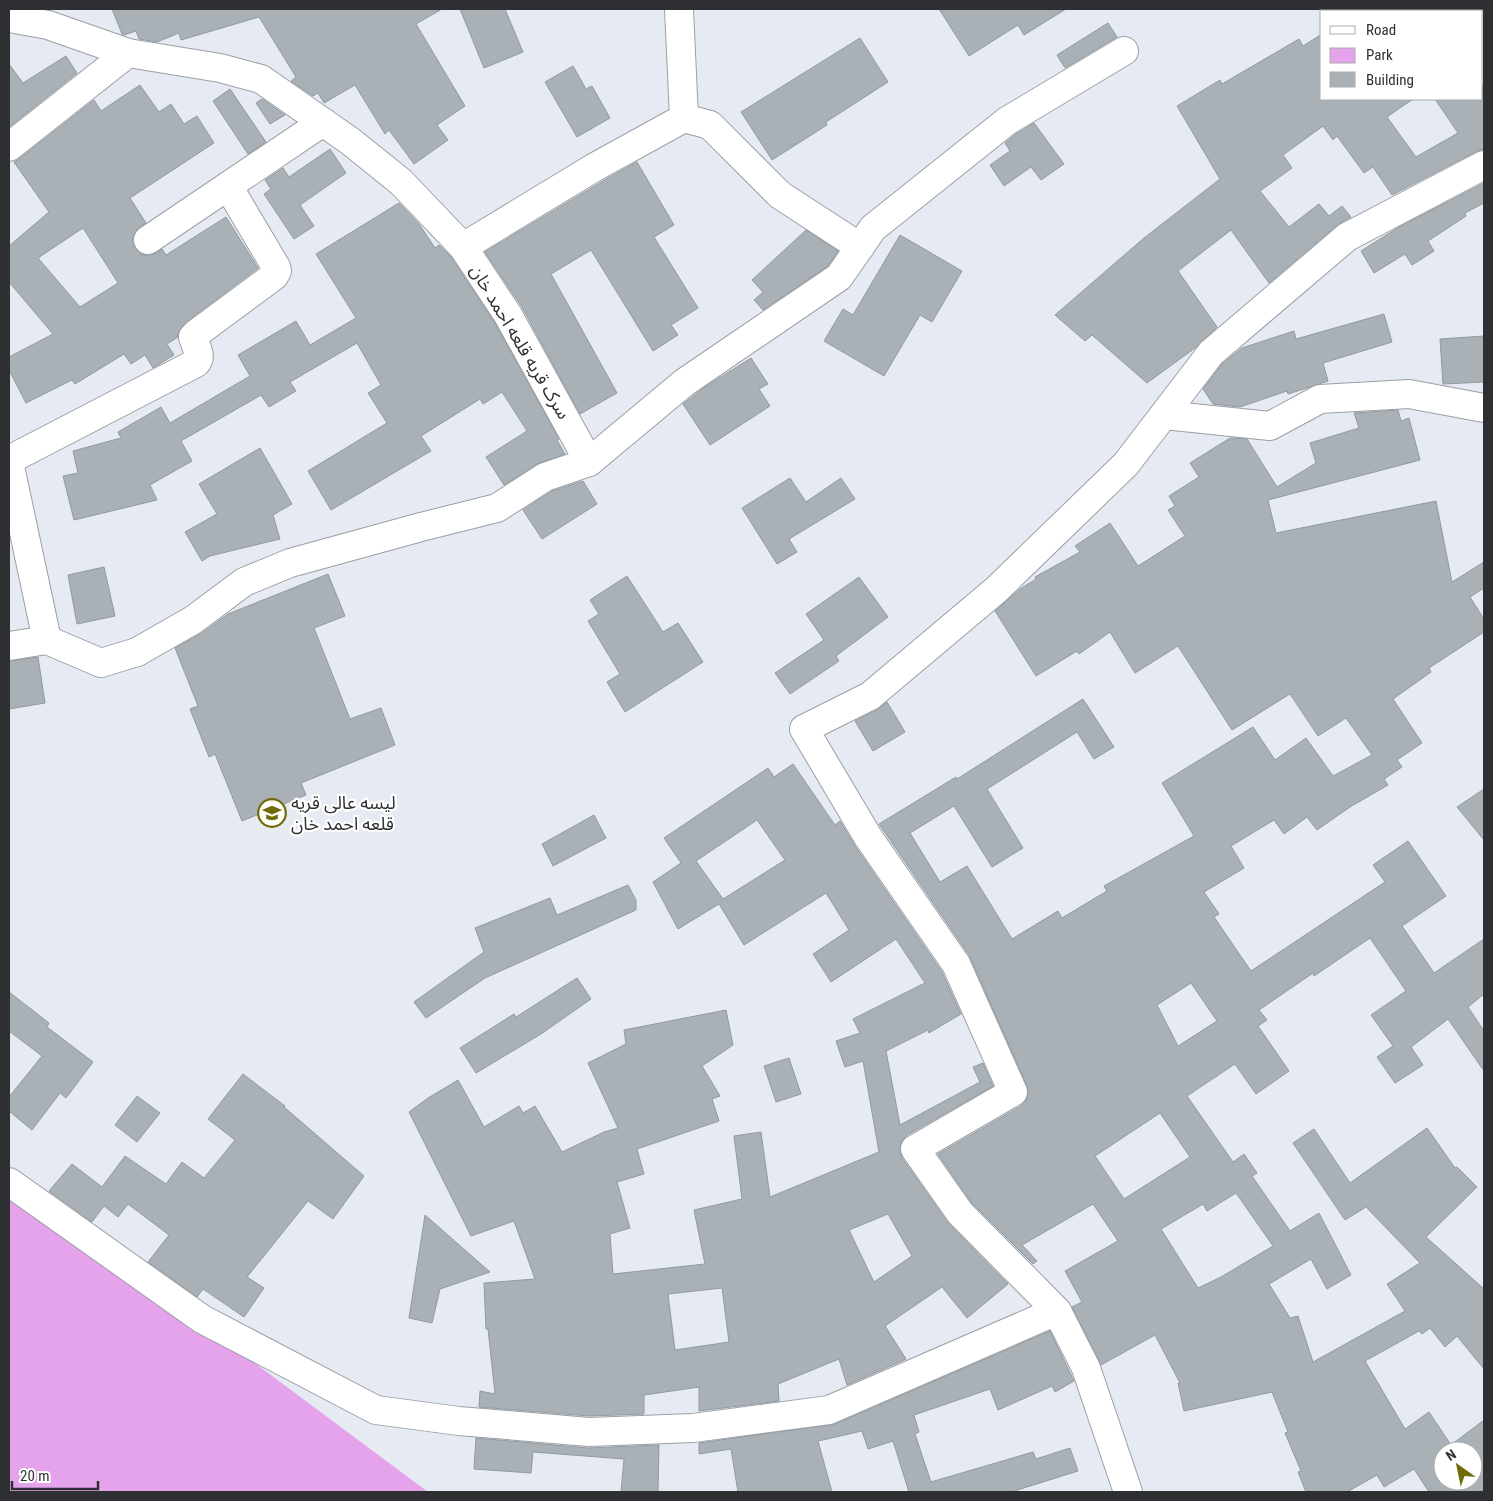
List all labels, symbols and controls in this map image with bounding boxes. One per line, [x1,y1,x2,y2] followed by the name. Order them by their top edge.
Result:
[1320,10,1483,100] legend
[1366,21,1396,39] text: Road
[1366,46,1393,64] text: Park
[1366,71,1414,89] text: Building
[465,261,575,423] street label: سرک قریه قلعه احمد خان
[291,792,396,835] place label: لیسه عالی قریه قلعه احمد خان
[257,798,287,828] school or university icon: لیسه عالی قریه قلعه احمد خان
[1433,1441,1483,1491] north arrow
[1443,1446,1459,1464] text: N
[12,1458,99,1490] scale bar
[20,1467,50,1485] text: 20 m

